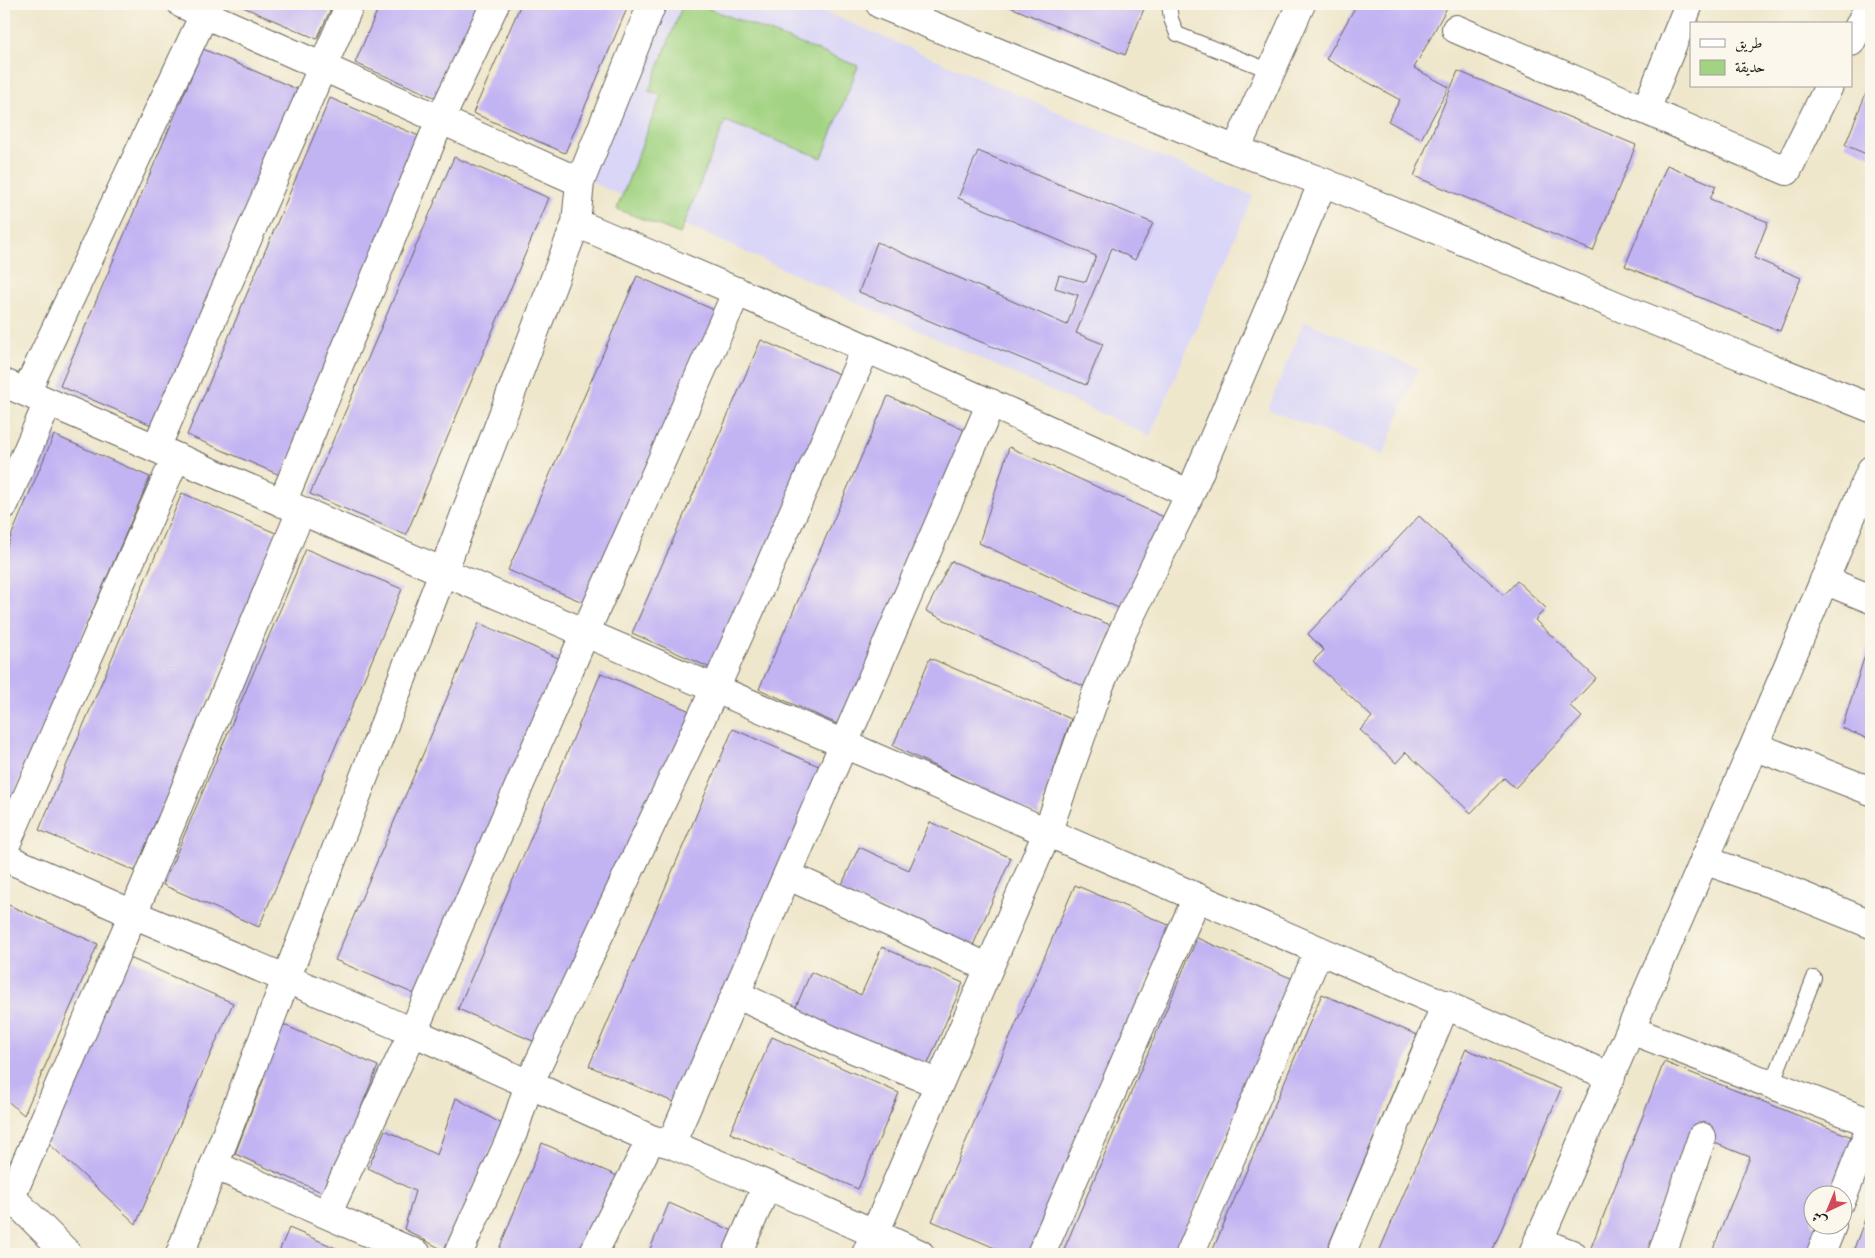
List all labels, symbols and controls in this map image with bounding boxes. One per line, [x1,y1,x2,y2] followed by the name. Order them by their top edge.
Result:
[1690,22,1852,88] legend
[1735,37,1762,53] text: طريق
[1735,61,1765,76] text: حديقة
[1802,1186,1852,1236] north arrow
[1810,1209,1830,1228] text: ش

